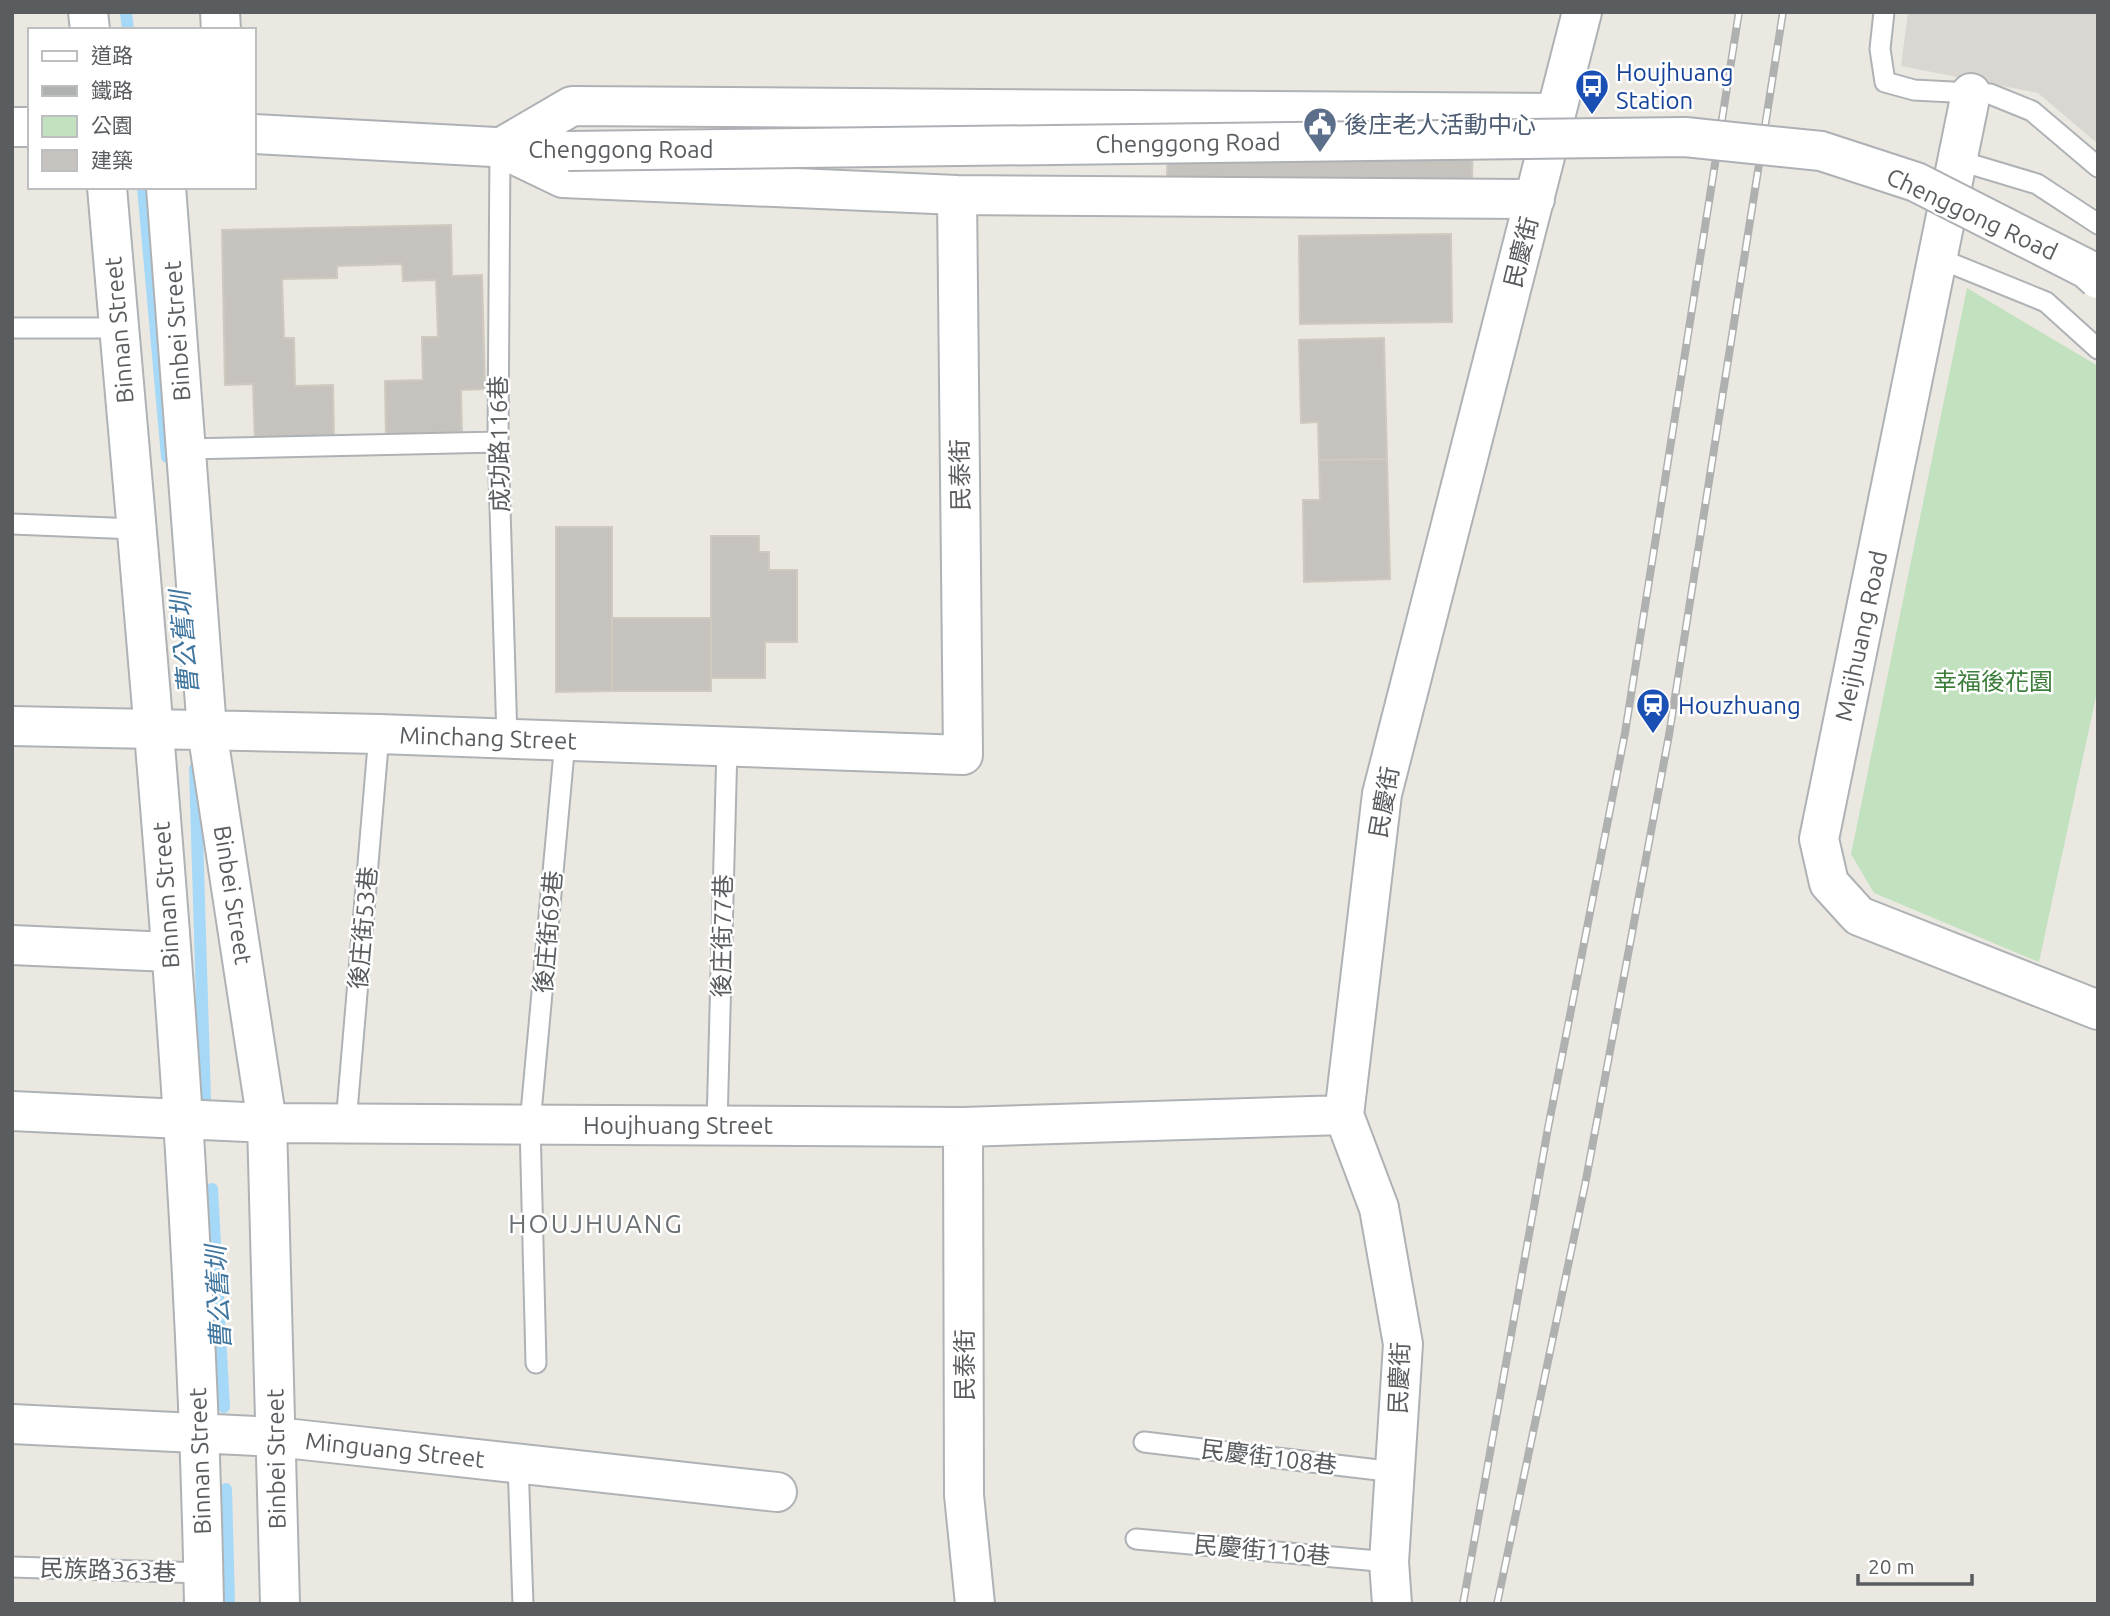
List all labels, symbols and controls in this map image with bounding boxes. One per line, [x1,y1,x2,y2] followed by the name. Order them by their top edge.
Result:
[28,28,256,189] legend
[91,43,133,67] text: 道路
[1616,59,1734,114] place label: Houjhuang Station
[1573,67,1611,116] bus stop icon: Houjhuang Station
[91,78,133,102] text: 鐵路
[1301,105,1339,154] public building icon: 後庄老人活動中心
[1344,111,1536,138] place label: 後庄老人活動中心
[91,113,133,137] text: 公園
[1095,128,1281,158] street label: Chenggong Road
[528,136,714,163] street label: Chenggong Road
[91,148,133,172] text: 建築
[1882,163,2062,265] street label: Chenggong Road
[1499,214,1543,290] street label: 民慶街
[99,255,139,404] street label: Binnan Street
[159,259,195,402] street label: Binbei Street
[484,375,514,513] street label: 成功路116巷
[946,439,974,511] street label: 民泰街
[1830,548,1892,724] street label: Meijhuang Road
[165,586,203,696] water label: 曹公舊圳
[1933,668,2053,695] park label: 幸福後花園
[1634,686,1672,735] station icon: Houzhuang
[1678,692,1801,719] place label: Houzhuang
[399,721,578,755] street label: Minchang Street
[1364,764,1404,840] street label: 民慶街
[147,820,185,969] street label: Binnan Street
[209,824,257,967] street label: Binbei Street
[344,866,382,990] street label: 後庄街53巷
[529,870,567,994] street label: 後庄街69巷
[707,874,737,998] street label: 後庄街77巷
[583,1112,774,1139] street label: Houjhuang Street
[508,1209,684,1238] district label: HOUJHUANG
[201,1241,235,1351] water label: 曹公舊圳
[951,1329,978,1401] street label: 民泰街
[1384,1342,1414,1414] street label: 民慶街
[184,1386,216,1535] street label: Binnan Street
[261,1388,291,1529] street label: Binbei Street
[304,1427,487,1473] street label: Minguang Street
[1200,1435,1338,1479] street label: 民慶街108巷
[1193,1531,1331,1569] street label: 民慶街110巷
[1858,1542,1972,1586] scale bar
[39,1554,177,1586] street label: 民族路363巷
[1868,1554,1915,1578] text: 20 m

